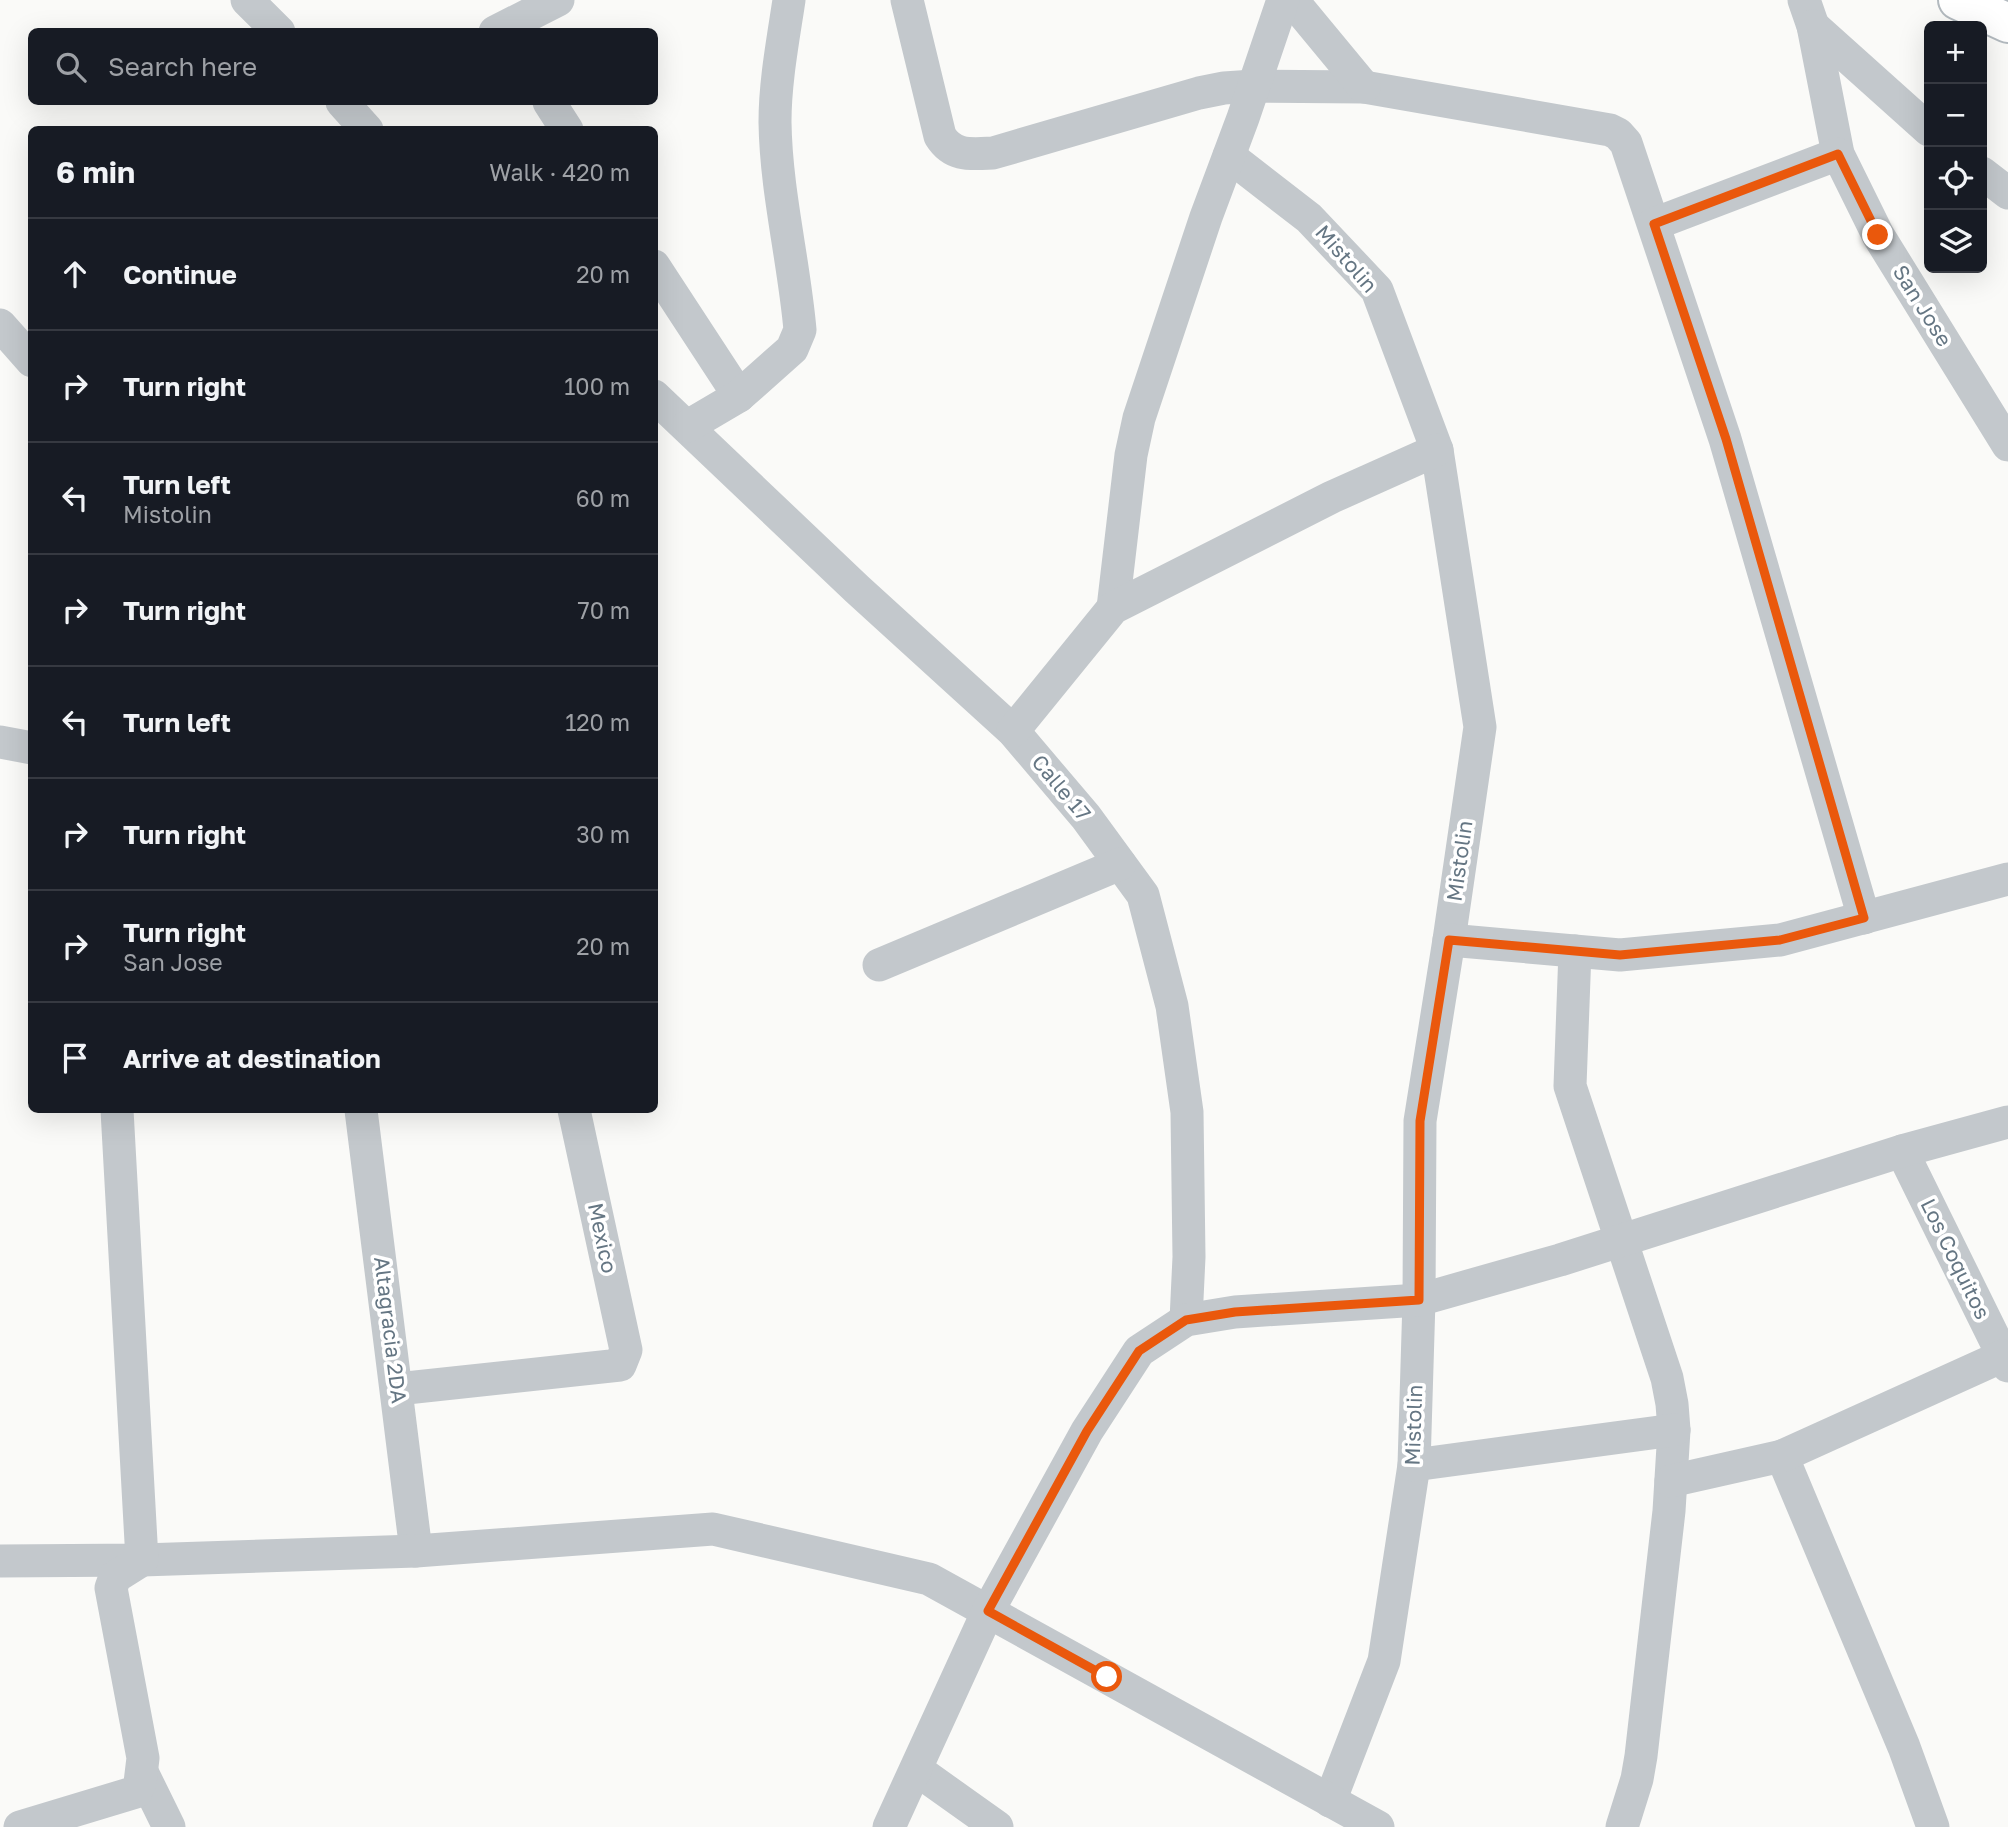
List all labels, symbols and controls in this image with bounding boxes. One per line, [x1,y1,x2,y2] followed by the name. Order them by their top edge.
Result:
[1924,21,1987,273] map controls
[1924,21,1987,84] button: +
[28,28,658,105] search box
[52,48,90,86] icon: search
[108,51,257,82] text: Search here
[1924,84,1987,147] button: −
[1924,147,1987,210] button: locate
[56,154,135,190] text: 6 min
[489,158,630,186] text: Walk · 420 m
[1924,210,1987,273] button: layers
[1310,219,1383,297] street label: Mistolin
[1862,219,1893,250] route end
[56,255,94,293] icon: ahead
[123,259,237,290] text: Continue
[576,260,630,288] text: 20 m
[1888,260,1958,351] street label: San Jose
[56,367,94,405] icon: right
[123,371,246,402] text: Turn right
[564,372,630,400] text: 100 m
[123,469,231,500] text: Turn left
[56,479,94,517] icon: left
[576,484,630,512] text: 60 m
[123,500,212,528] text: Mistolin
[56,591,94,629] icon: right
[123,595,246,626] text: Turn right
[577,596,630,624] text: 70 m
[56,703,94,741] icon: left
[123,707,231,738] text: Turn left
[565,708,630,736] text: 120 m
[1027,749,1097,826] street label: Calle 17
[56,815,94,853] icon: right
[123,819,246,850] text: Turn right
[1440,819,1478,903] street label: Mistolin
[576,820,630,848] text: 30 m
[123,917,246,948] text: Turn right
[56,927,94,965] icon: right
[576,932,630,960] text: 20 m
[123,948,223,976] text: San Jose
[56,1039,94,1077] icon: arrive
[123,1043,381,1074] text: Arrive at destination
[1916,1194,1996,1323] street label: Los Coquitos
[583,1200,623,1275] street label: Mexico
[369,1255,413,1405] street label: Altagracia 2DA
[1399,1384,1427,1466] street label: Mistolin
[1091,1661,1122,1692] route start

